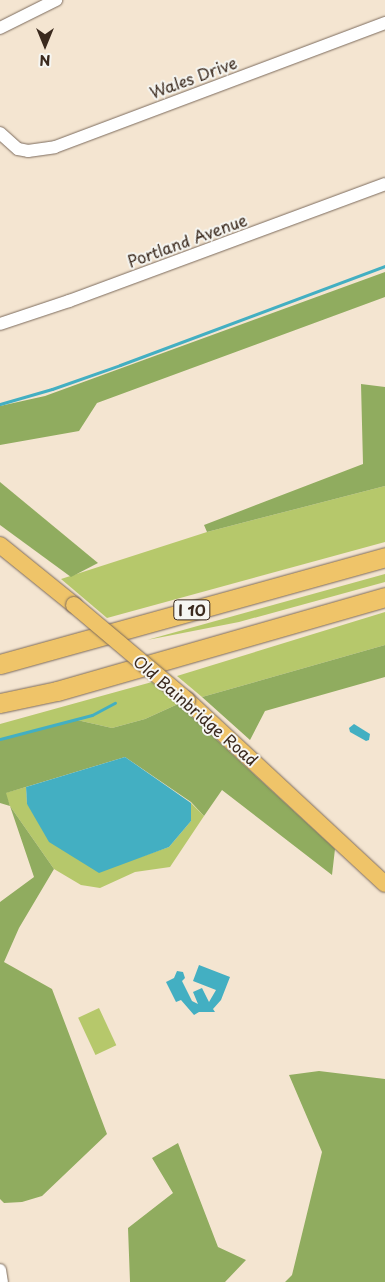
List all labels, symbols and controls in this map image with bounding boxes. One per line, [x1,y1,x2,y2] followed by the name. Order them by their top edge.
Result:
[20,20,70,70] north arrow
[39,50,51,71] text: N
[146,52,240,102] street label: Wales Drive
[125,210,249,270] street label: Portland Avenue
[172,598,212,622] road number: I 10
[130,651,262,769] street label: Old Bainbridge Road

